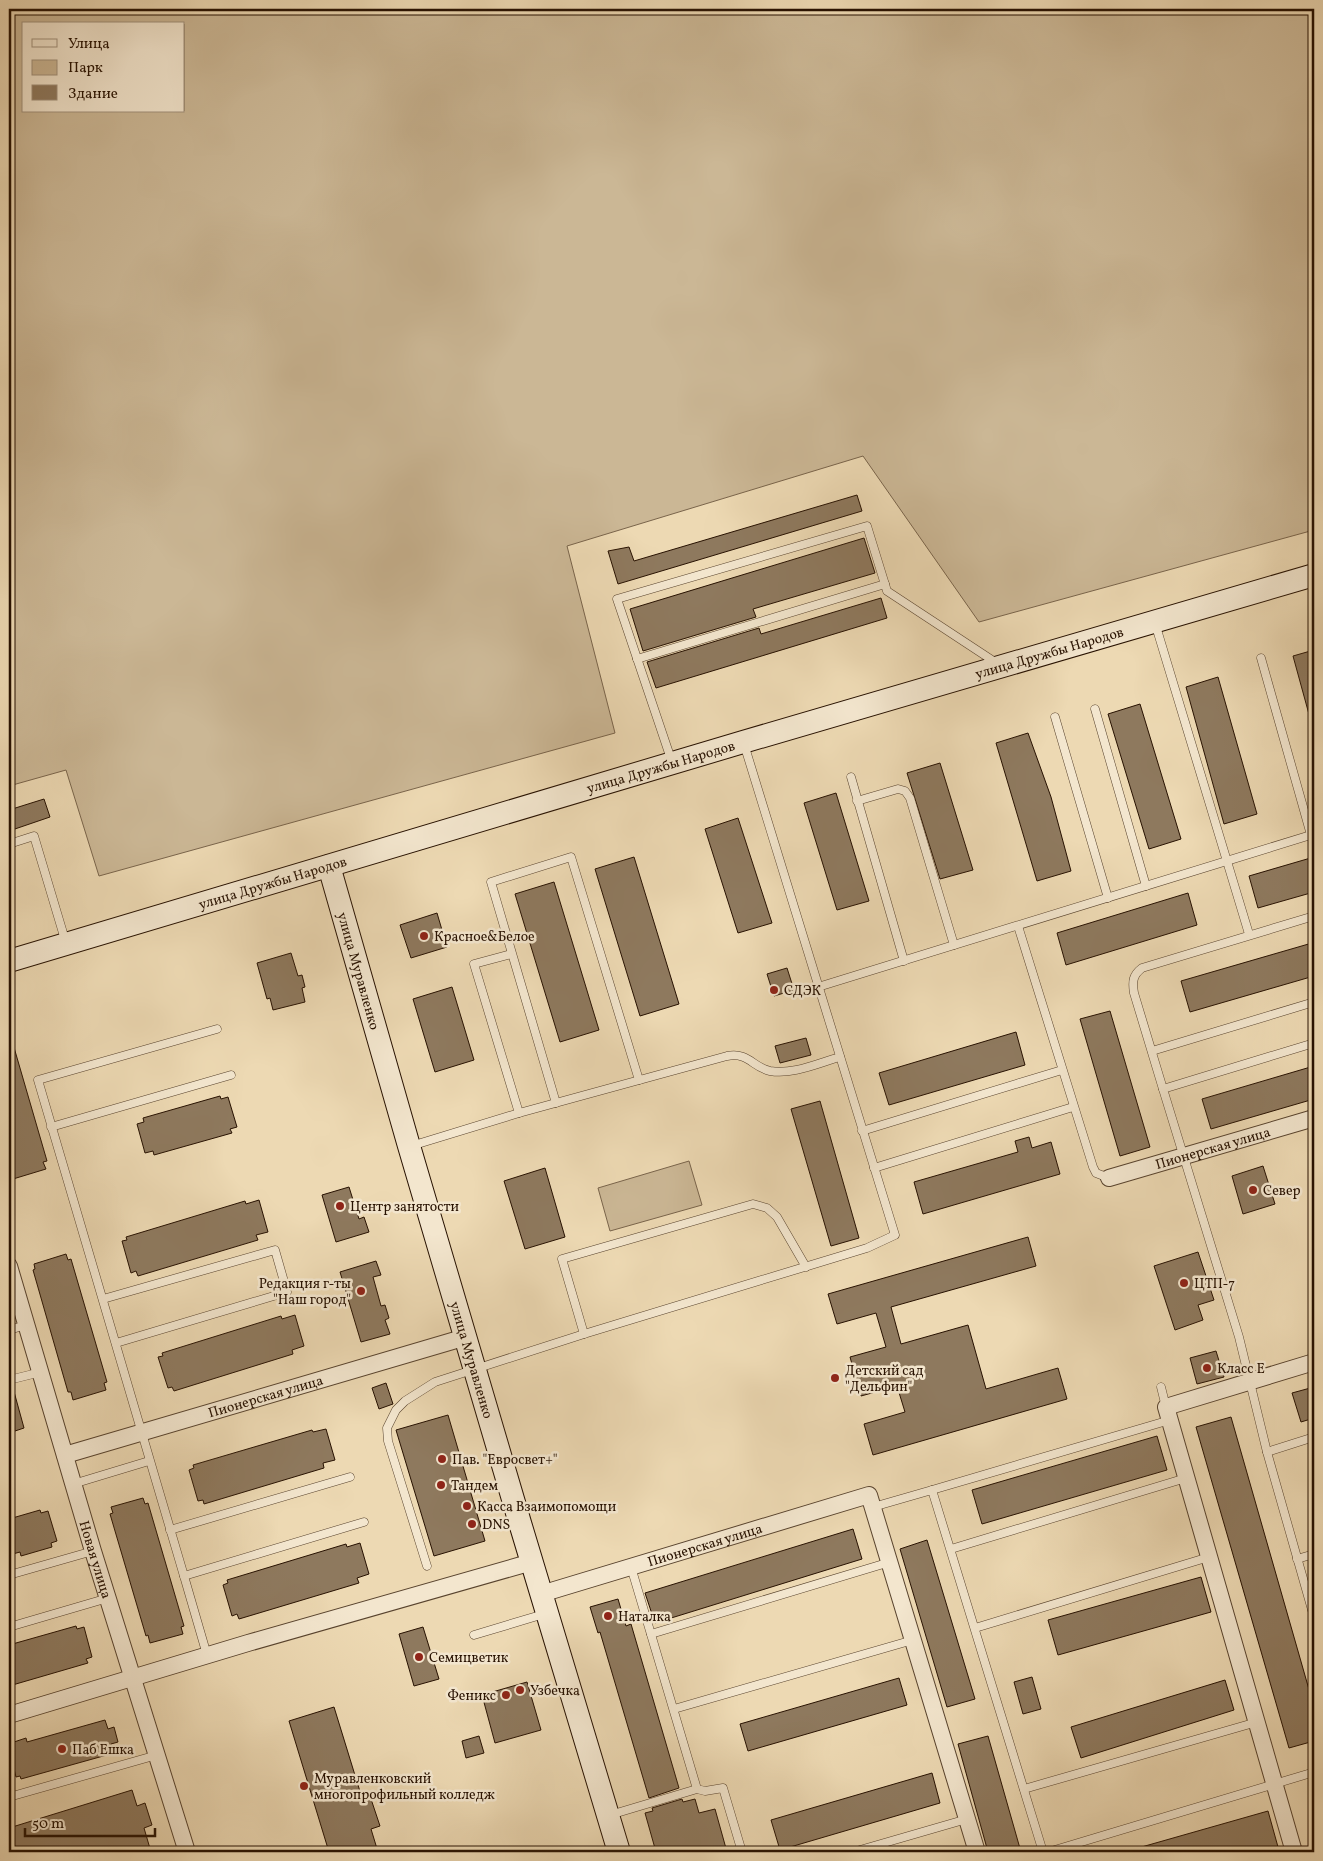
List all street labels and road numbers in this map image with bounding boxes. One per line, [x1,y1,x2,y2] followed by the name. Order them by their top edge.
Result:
[973,623,1126,685] street label: улица Дружбы Народов
[585,737,737,799] street label: улица Дружбы Народов
[197,853,349,915] street label: улица Дружбы Народов
[332,910,383,1032] street label: улица Муравленко
[1153,1123,1273,1175] street label: Пионерская улица
[444,1299,497,1421] street label: улица Муравленко
[206,1372,326,1423] street label: Пионерская улица
[74,1519,115,1601] street label: Новая улица
[645,1520,765,1572] street label: Пионерская улица

